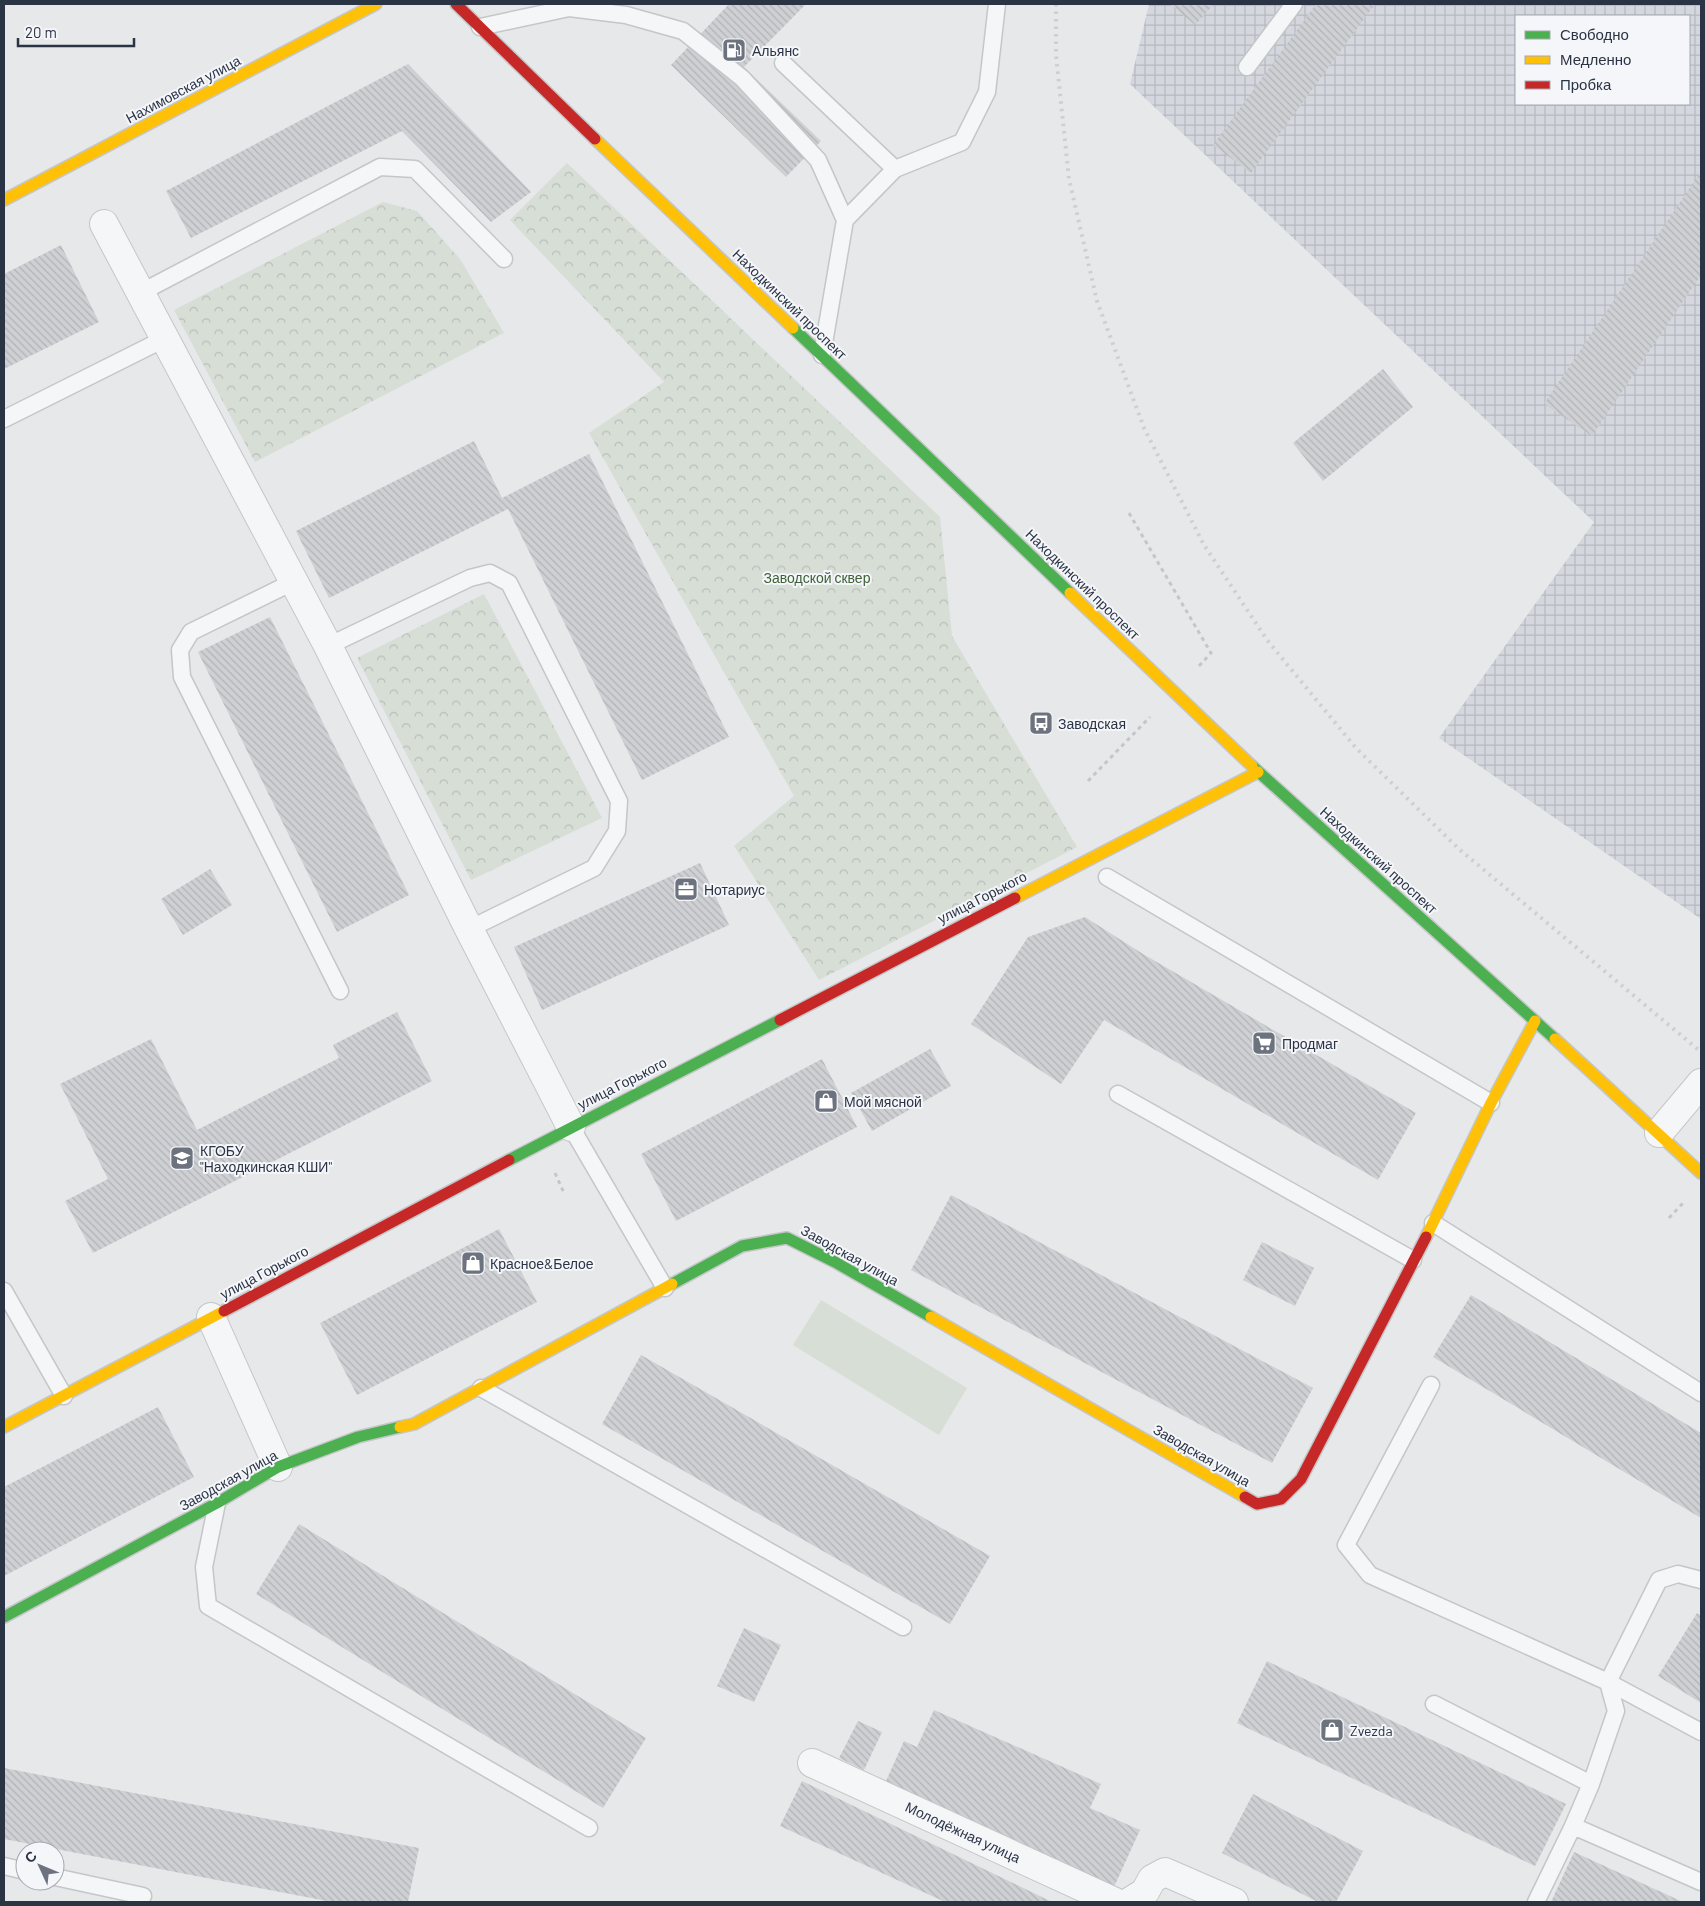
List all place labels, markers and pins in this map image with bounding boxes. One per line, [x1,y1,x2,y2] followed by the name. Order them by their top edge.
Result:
[721,37,747,63] fuel station icon: Альянс
[752,42,799,59] place label: Альянс
[1028,710,1054,736] bus stop icon: Заводская
[1058,715,1126,732] place label: Заводская
[673,876,699,902] office icon: Нотариус
[704,881,765,898] place label: Нотариус
[1251,1030,1277,1056] supermarket icon: Продмаг
[1282,1035,1338,1052] place label: Продмаг
[813,1088,839,1114] shop icon: Мой мясной
[844,1093,922,1110] place label: Мой мясной
[200,1142,332,1175] place label: КГОБУ "Находкинская КШИ"
[169,1145,195,1171] school or university icon: КГОБУ "Находкинская КШИ"
[460,1250,486,1276] shop icon: Красное&Белое
[490,1255,594,1272] place label: Красное&Белое
[1319,1717,1345,1743] shop icon: Zvezda
[1350,1722,1393,1739] place label: Zvezda

